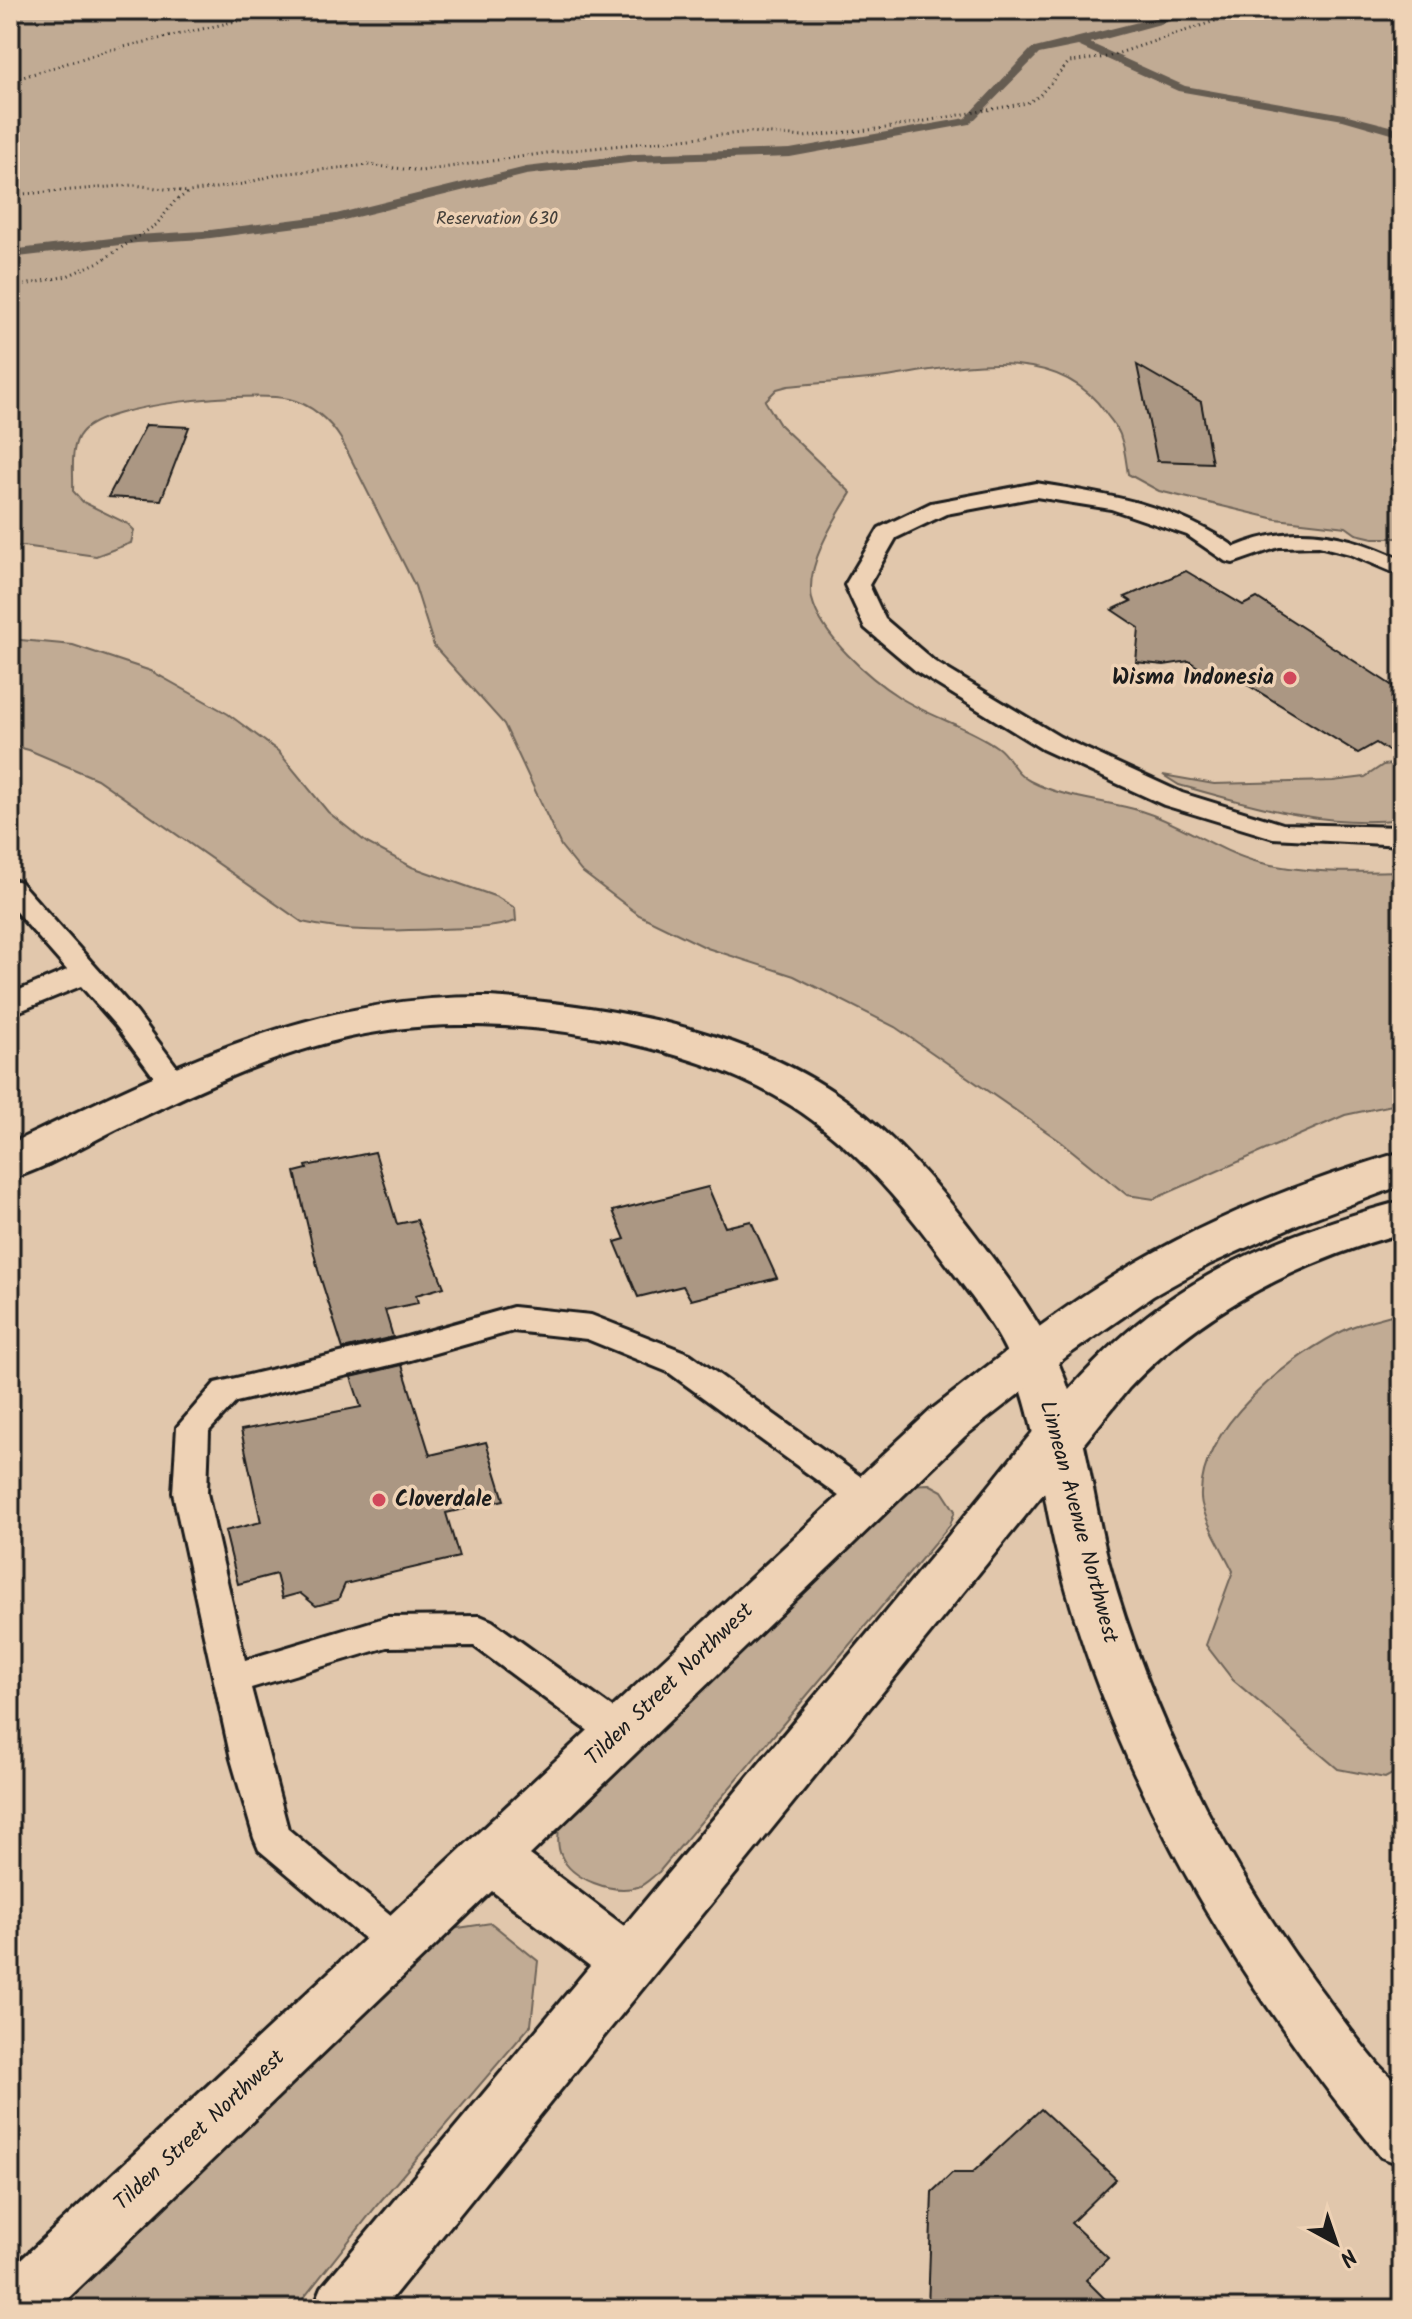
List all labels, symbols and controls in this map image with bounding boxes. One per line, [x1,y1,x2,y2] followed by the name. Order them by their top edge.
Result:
[436,205,558,234] park label: Reservation 630
[1112,661,1274,696] place label: Wisma Indonesia
[1281,669,1299,687] marker: Wisma Indonesia
[1029,1397,1127,1648] street label: Linnean Avenue Northwest
[395,1483,492,1518] place label: Cloverdale
[370,1491,388,1509] marker: Cloverdale
[577,1594,763,1775] street label: Tilden Street Northwest
[106,2042,294,2220] street label: Tilden Street Northwest
[1296,2203,1376,2283] north arrow
[1331,2239,1364,2274] text: N

